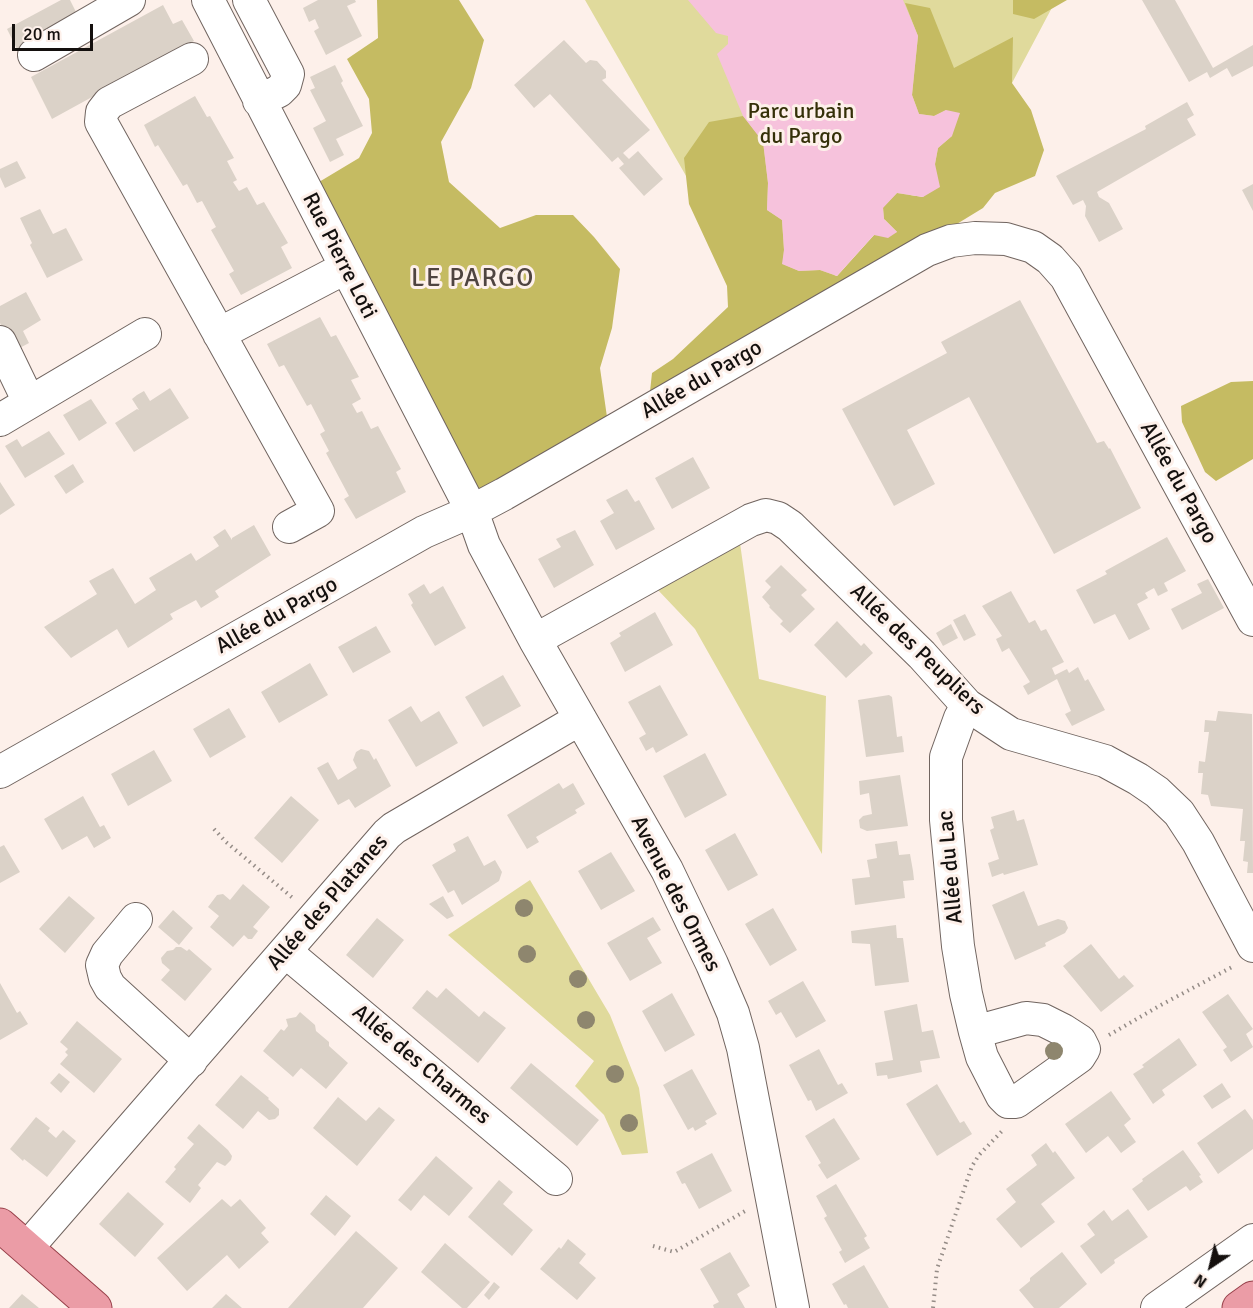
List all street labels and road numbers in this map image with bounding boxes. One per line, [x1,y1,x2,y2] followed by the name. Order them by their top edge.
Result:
[296,189,382,323] street label: Rue Pierre Loti
[637,335,767,425] street label: Allée du Pargo
[1134,417,1222,549] street label: Allée du Pargo
[211,572,343,660] street label: Allée du Pargo
[844,579,990,721] street label: Allée des Peupliers
[933,809,969,925] street label: Allée du Lac
[624,812,726,976] street label: Avenue des Ormes
[262,830,394,976] street label: Allée des Platanes
[346,999,496,1131] street label: Allée des Charmes

